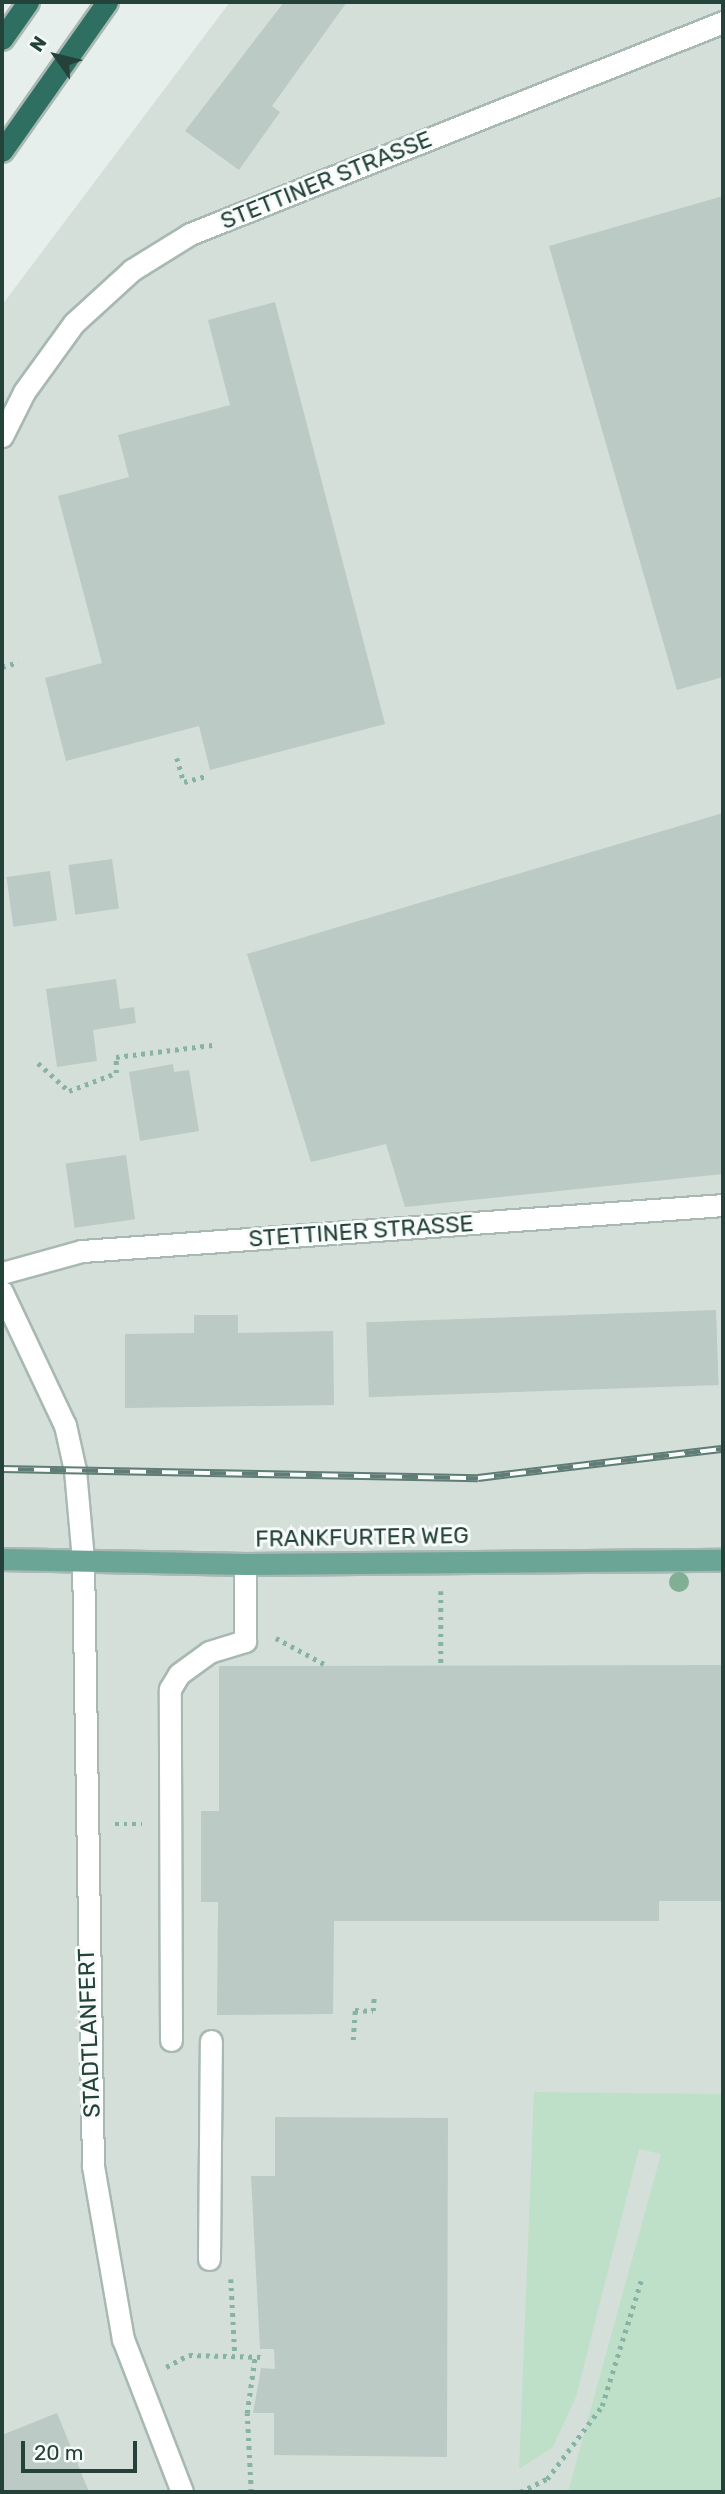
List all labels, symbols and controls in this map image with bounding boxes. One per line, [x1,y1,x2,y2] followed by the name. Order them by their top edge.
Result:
[21,21,91,91] north arrow
[25,32,52,56] text: N
[216,125,436,235] street label: STETTINER STRASSE
[248,1209,474,1253] street label: STETTINER STRASSE
[255,1521,469,1553] street label: FRANKFURTER WEG
[72,1948,106,2118] street label: STADTLANFERT
[24,2428,140,2472] scale bar
[34,2440,83,2465] text: 20 m

